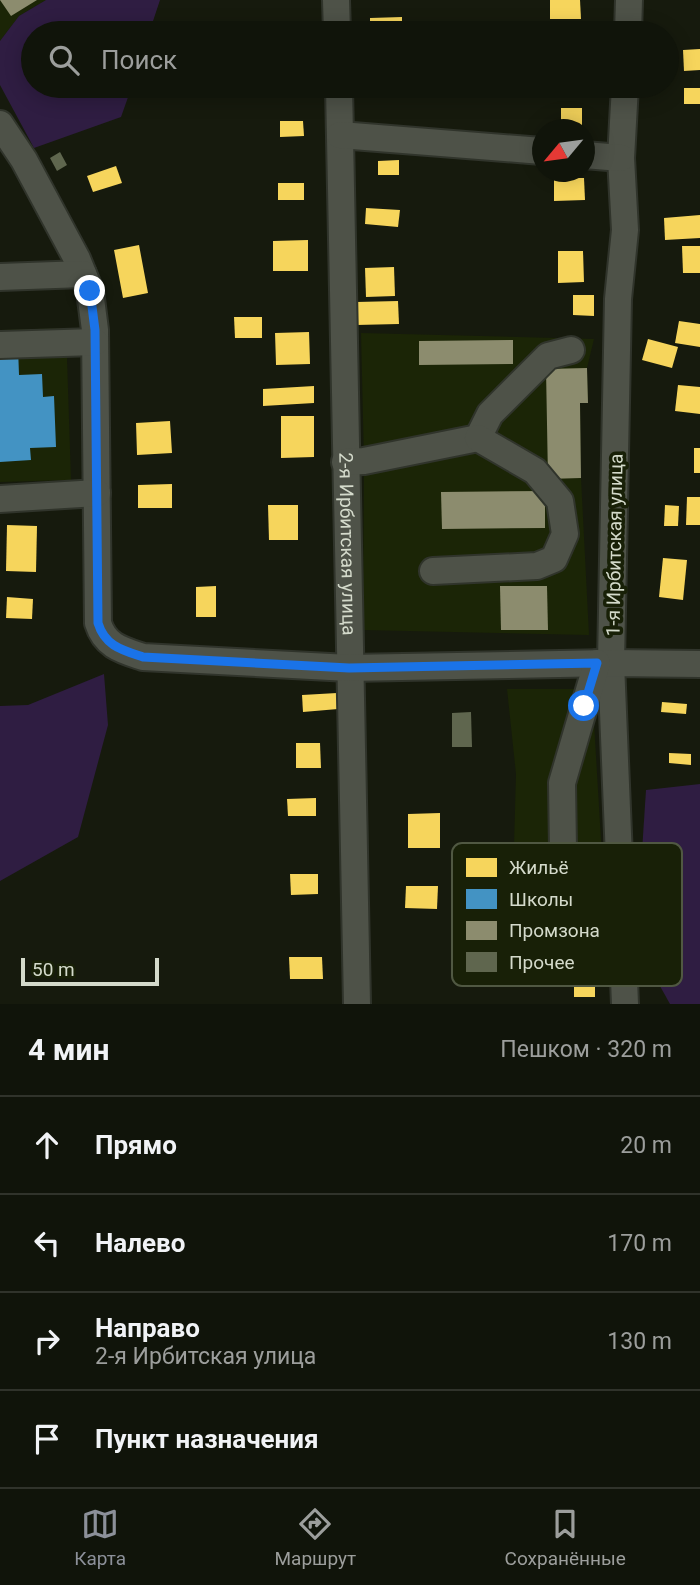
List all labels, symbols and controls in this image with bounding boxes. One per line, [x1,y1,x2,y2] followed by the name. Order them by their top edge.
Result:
[21,21,679,98] search box
[45,41,83,79] icon: search
[101,45,177,75] text: Поиск
[532,119,595,182] north arrow
[74,275,105,306] route end
[334,452,361,636] street label: 2-я Ирбитская улица
[601,453,628,637] street label: 1-я Ирбитская улица
[568,690,599,721] route start
[452,843,682,986] legend
[509,856,569,879] text: Жильё
[509,888,573,911] text: Школы
[509,919,600,942] text: Промзона
[509,951,575,974] text: Прочее
[21,955,159,987] scale bar
[32,958,75,981] text: 50 m
[28,1032,109,1067] text: 4 мин
[500,1036,672,1063] text: Пешком · 320 m
[28,1126,66,1164] icon: ahead
[95,1130,177,1160] text: Прямо
[620,1132,672,1159] text: 20 m
[28,1224,66,1262] icon: left
[95,1228,185,1258] text: Налево
[607,1230,672,1257] text: 170 m
[95,1313,200,1343] text: Направо
[28,1322,66,1360] icon: right
[607,1328,672,1355] text: 130 m
[95,1343,316,1370] text: 2-я Ирбитская улица
[28,1420,66,1458] icon: arrive
[95,1424,319,1454] text: Пункт назначения
[74,1505,126,1570] tab: Карта
[274,1505,356,1570] tab: Маршрут
[505,1505,626,1570] tab: Сохранённые

